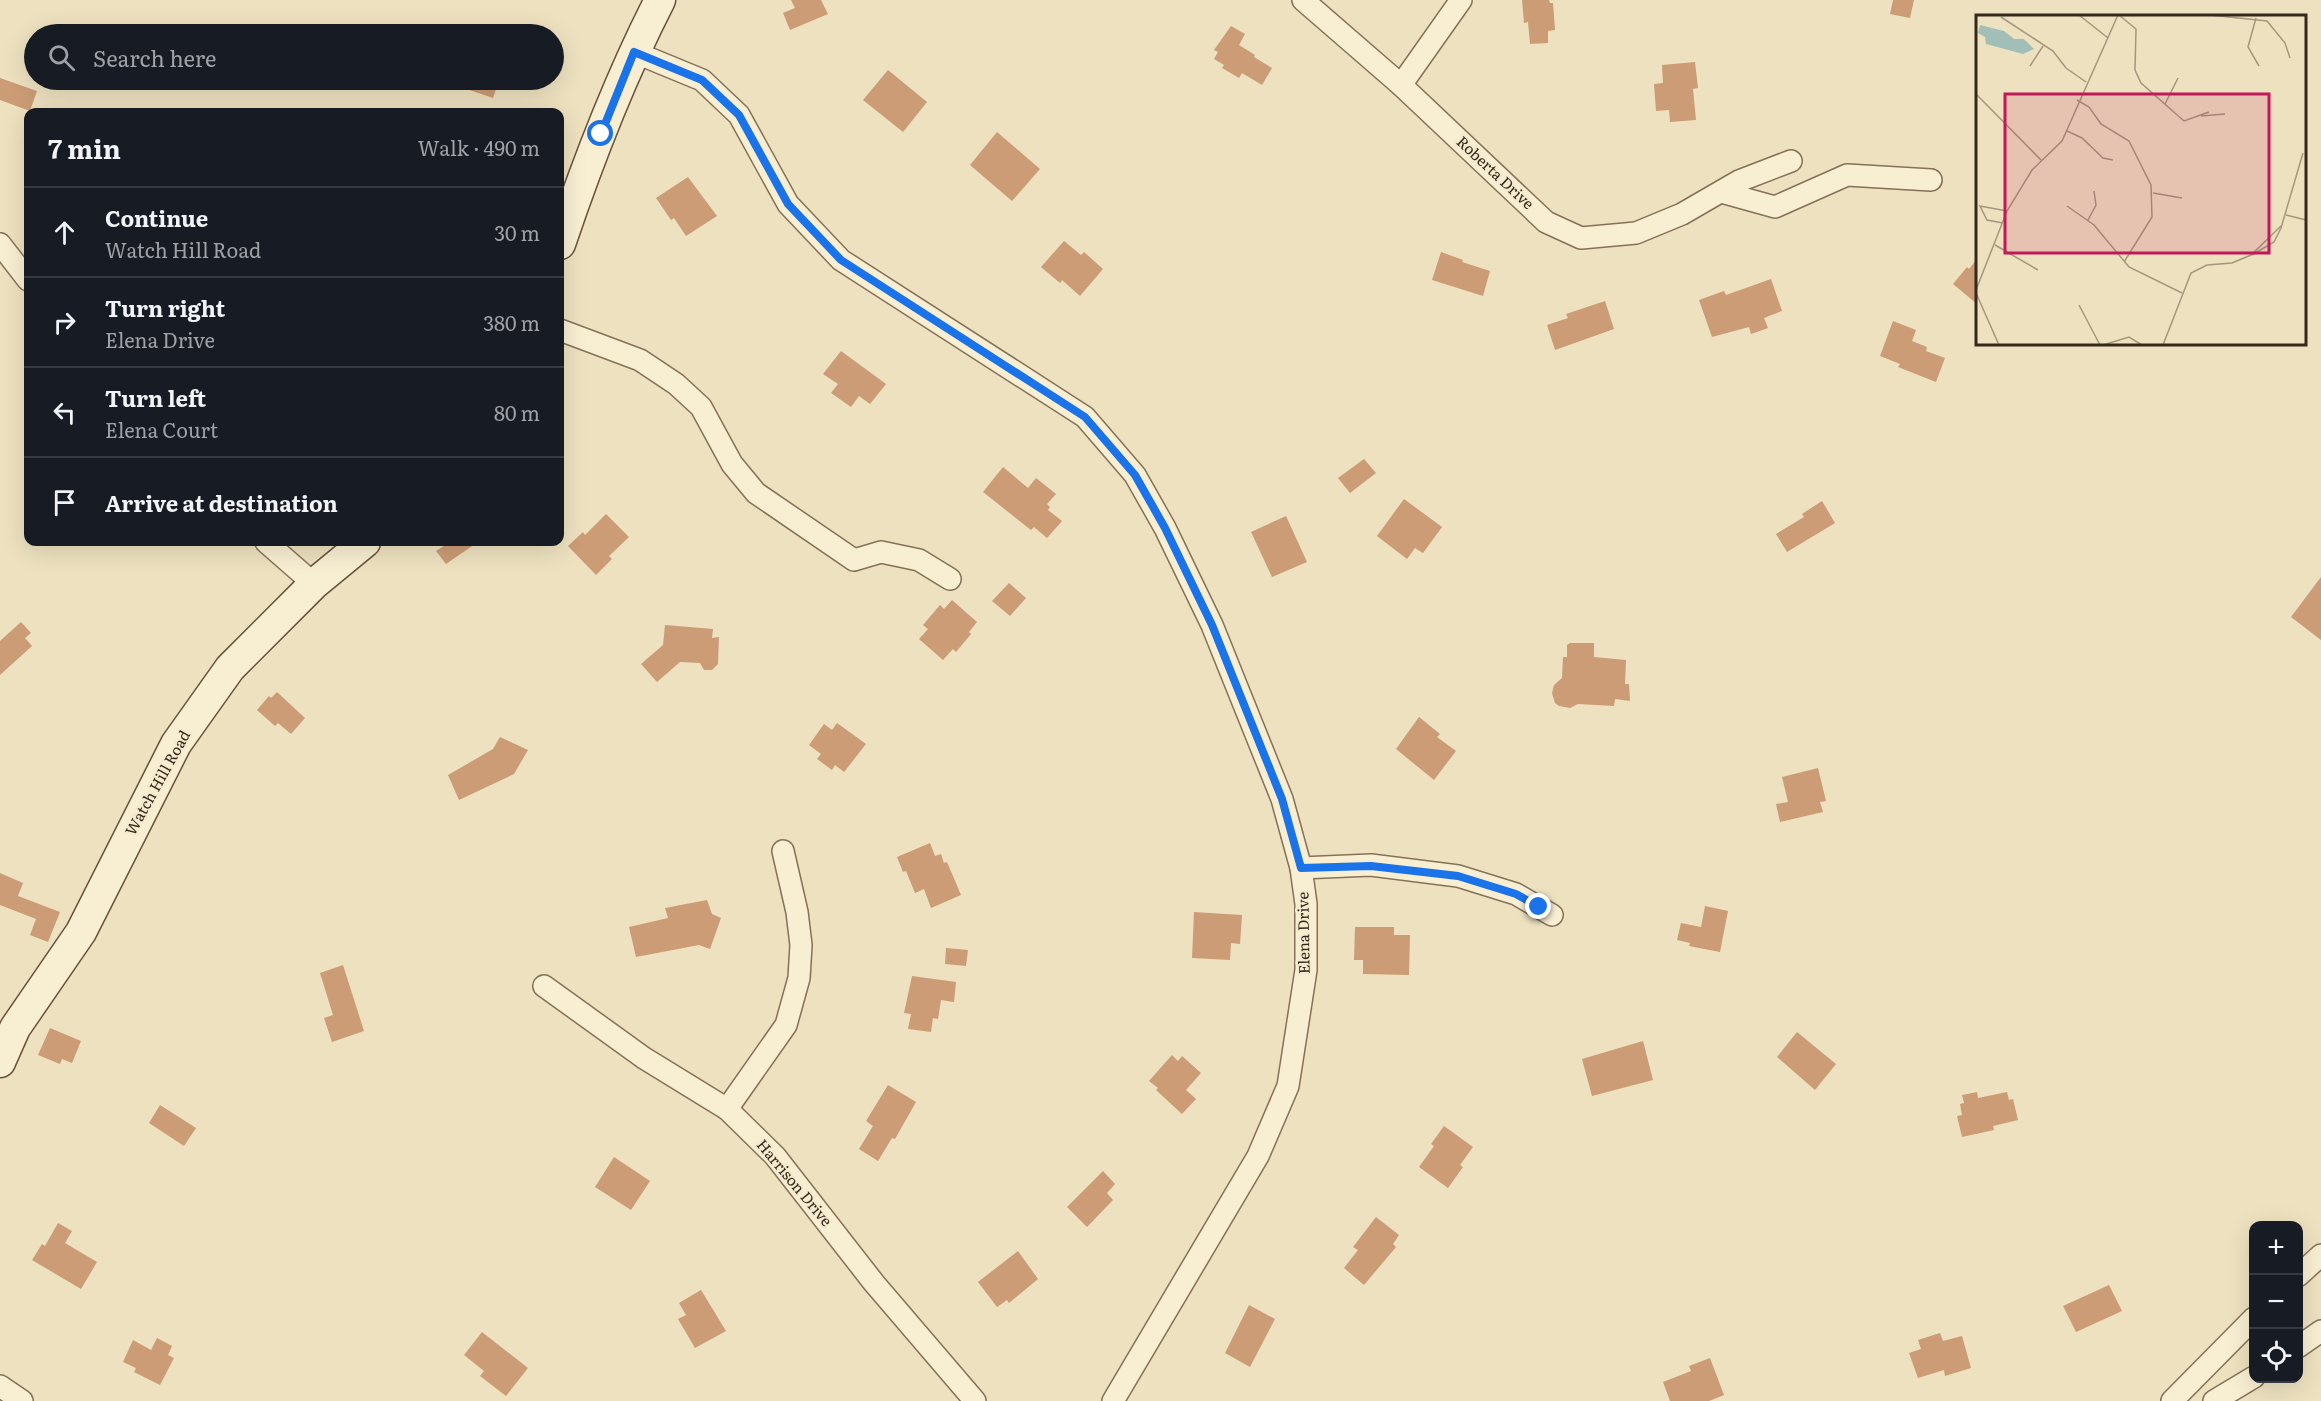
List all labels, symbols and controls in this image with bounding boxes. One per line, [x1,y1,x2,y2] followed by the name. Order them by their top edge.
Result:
[1976,15,2306,345] inset map
[24,24,564,90] search box
[45,41,78,74] icon: search
[93,41,216,74] text: Search here
[587,120,613,146] route start
[48,128,121,167] text: 7 min
[1452,130,1540,214] street label: Roberta Drive
[418,132,540,162] text: Walk · 490 m
[105,201,208,234] text: Continue
[48,216,81,249] icon: ahead
[494,217,540,247] text: 30 m
[105,234,261,264] text: Watch Hill Road
[105,291,225,324] text: Turn right
[48,306,81,339] icon: right
[483,307,540,337] text: 380 m
[105,324,215,354] text: Elena Drive
[105,381,206,414] text: Turn left
[48,396,81,429] icon: left
[494,397,540,427] text: 80 m
[105,414,218,444] text: Elena Court
[48,486,81,519] icon: arrive
[105,486,338,519] text: Arrive at destination
[118,725,195,839] street label: Watch Hill Road
[1290,891,1315,974] street label: Elena Drive
[1525,893,1551,919] route end
[752,1133,839,1231] street label: Harrison Drive
[2249,1221,2303,1383] map controls
[2249,1221,2303,1275] button: +
[2249,1275,2303,1329] button: −
[2249,1329,2303,1383] button: locate

